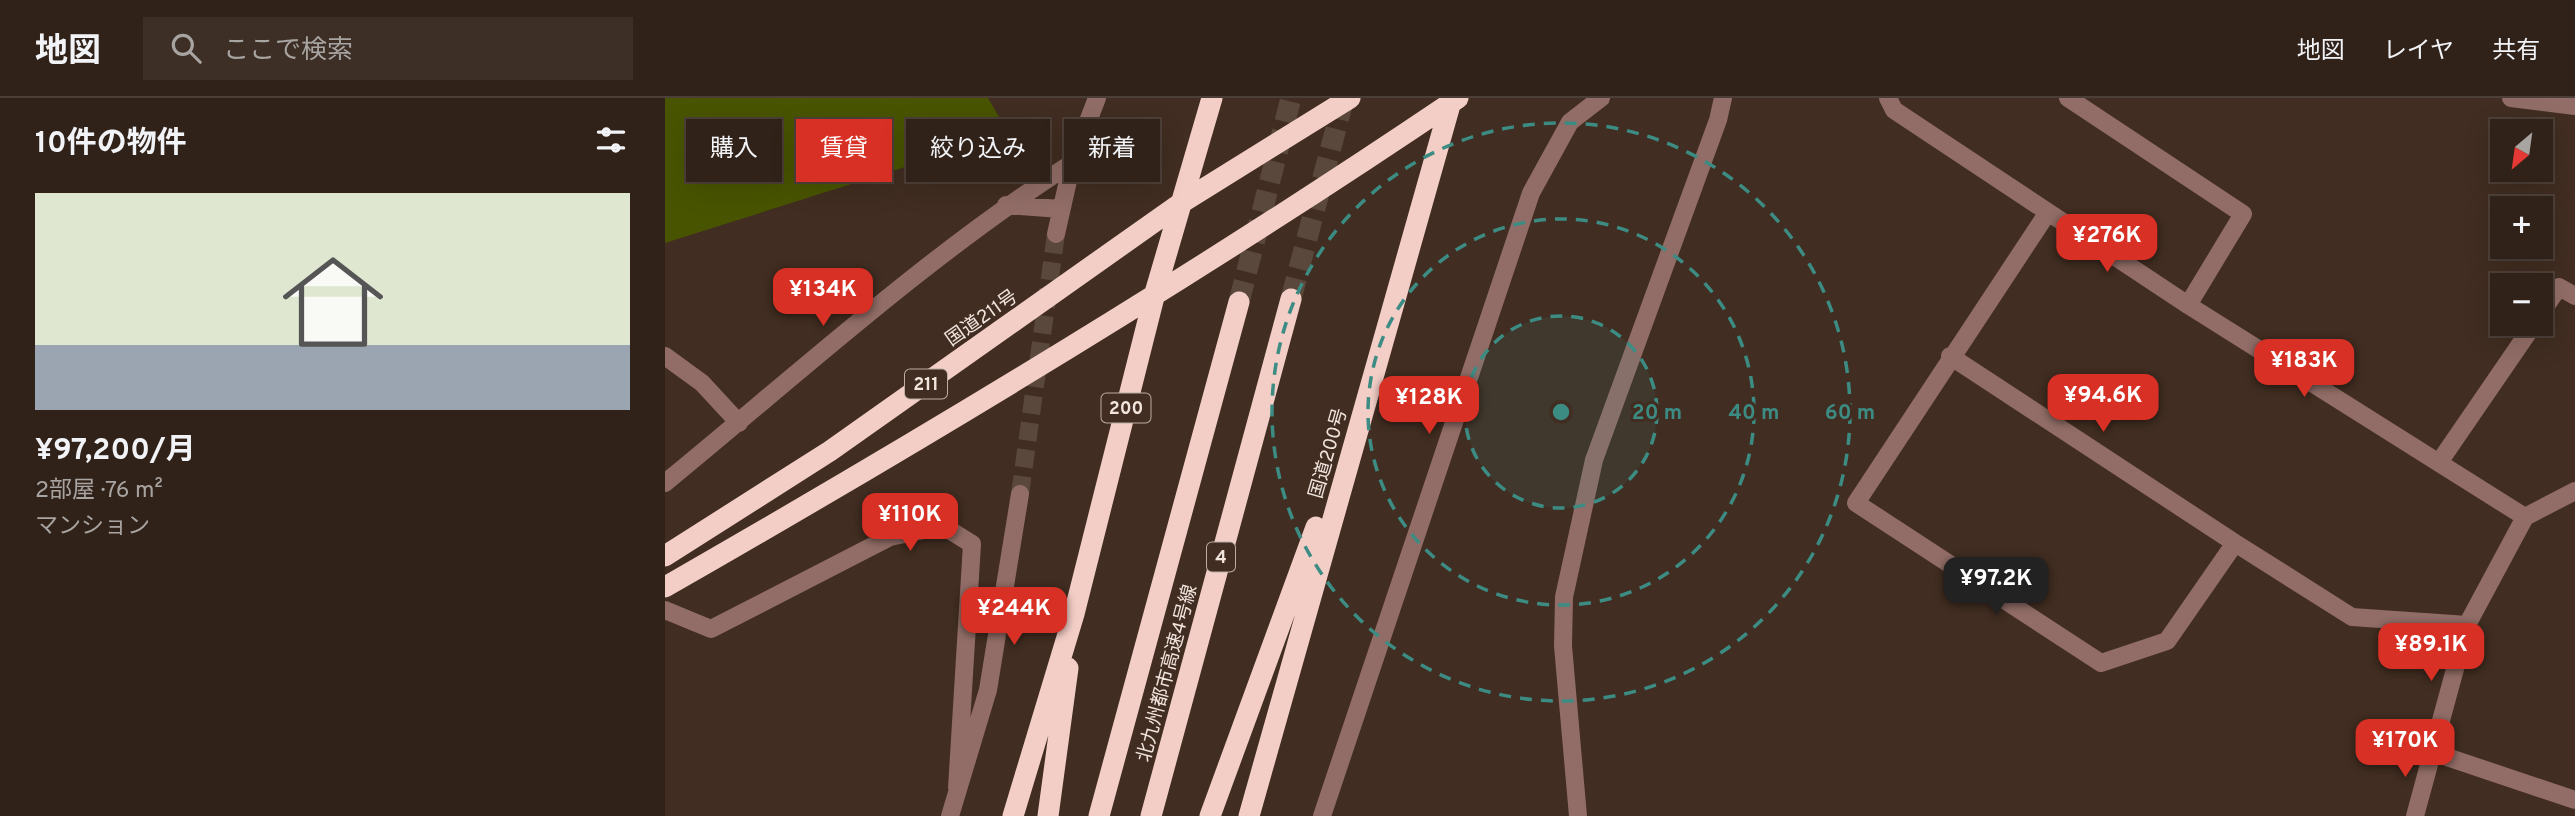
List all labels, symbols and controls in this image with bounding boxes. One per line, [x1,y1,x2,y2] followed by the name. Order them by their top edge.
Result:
[143,17,633,80] search box
[167,29,205,67] icon: search
[35,32,101,74] text: 地図
[223,35,353,68] text: ここで検索
[2297,37,2345,67] text: 地図
[2383,37,2454,67] text: レイヤ
[2492,37,2540,67] text: 共有
[686,119,782,182] chip: 購入
[796,119,892,182] chip: 賃貸
[906,119,1050,182] chip: 絞り込み
[1064,119,1160,182] chip: 新着
[2490,119,2553,182] north arrow
[2490,119,2553,336] map controls
[592,121,630,159] icon: filters
[35,126,187,163] text: 10件の物件
[2490,196,2553,259] button: +
[2058,214,2156,274] pin: ¥276K
[2072,222,2142,251] text: ¥276K
[270,239,396,365] icon: home
[774,268,872,328] pin: ¥134K
[2490,273,2553,336] button: −
[789,276,857,305] text: ¥134K
[941,285,1023,352] street label: 国道211号
[2255,340,2353,399] pin: ¥183K
[2270,347,2338,376] text: ¥183K
[905,370,947,398] road number: 211
[2046,374,2160,434] pin: ¥94.6K
[1380,376,1478,436] pin: ¥128K
[2064,382,2142,411] text: ¥94.6K
[1395,384,1463,413] text: ¥128K
[1101,394,1151,422] road number: 200
[1549,400,1573,424] centre of rings
[1632,400,1682,427] text: 20 m
[1729,400,1779,427] text: 40 m
[1825,400,1875,427] text: 60 m
[1305,406,1353,501] street label: 国道200号
[35,433,196,470] text: ¥97,200/月
[35,477,163,506] text: 2部屋 · 76 m²
[861,494,959,553] pin: ¥110K
[878,501,942,530] text: ¥110K
[35,513,150,542] text: マンション
[1207,542,1235,572] road number: 4
[1939,558,2053,617] pin: ¥97.2K
[1959,565,2033,594] text: ¥97.2K
[1133,582,1203,765] street label: 北九州都市高速4号線
[965,588,1063,647] pin: ¥244K
[977,595,1051,624] text: ¥244K
[2374,624,2488,683] pin: ¥89.1K
[2394,631,2468,660] text: ¥89.1K
[2356,720,2454,779] pin: ¥170K
[2372,727,2438,756] text: ¥170K

